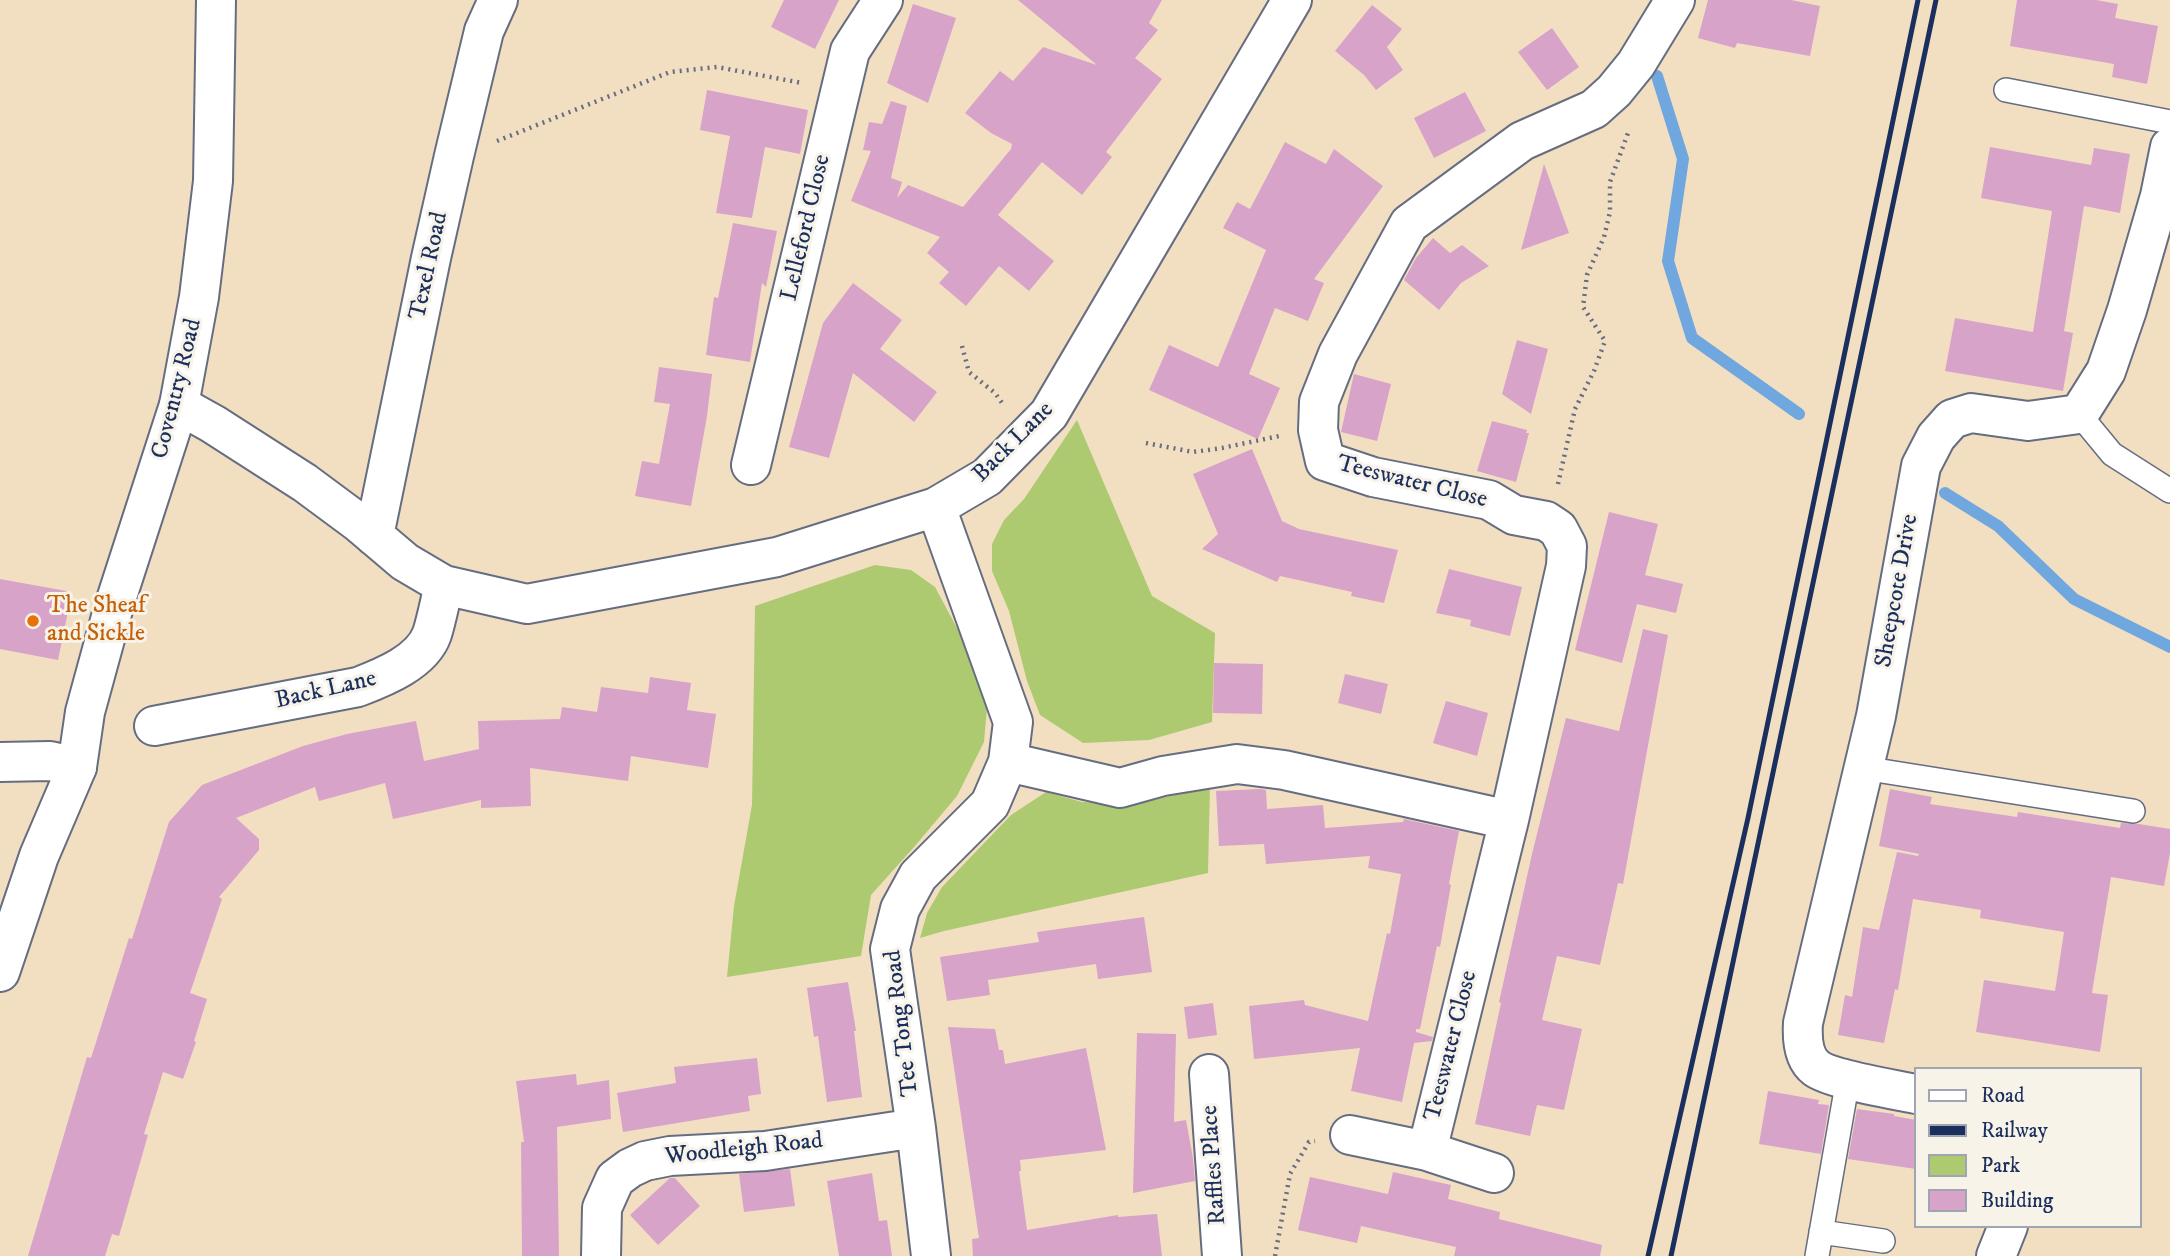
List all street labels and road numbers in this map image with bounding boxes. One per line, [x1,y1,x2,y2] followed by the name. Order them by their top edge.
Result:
[776,152,838,304] street label: Lelleford Close
[405,210,455,322] street label: Texel Road
[147,316,209,462] street label: Coventry Road
[968,397,1060,489] street label: Back Lane
[1334,450,1490,516] street label: Teeswater Close
[1870,512,1926,670] street label: Sheepcote Drive
[273,665,379,717] street label: Back Lane
[880,948,926,1098] street label: Tee Tong Road
[1419,968,1485,1124] street label: Teeswater Close
[1196,1104,1234,1226] street label: Raffles Place
[664,1127,824,1173] street label: Woodleigh Road

